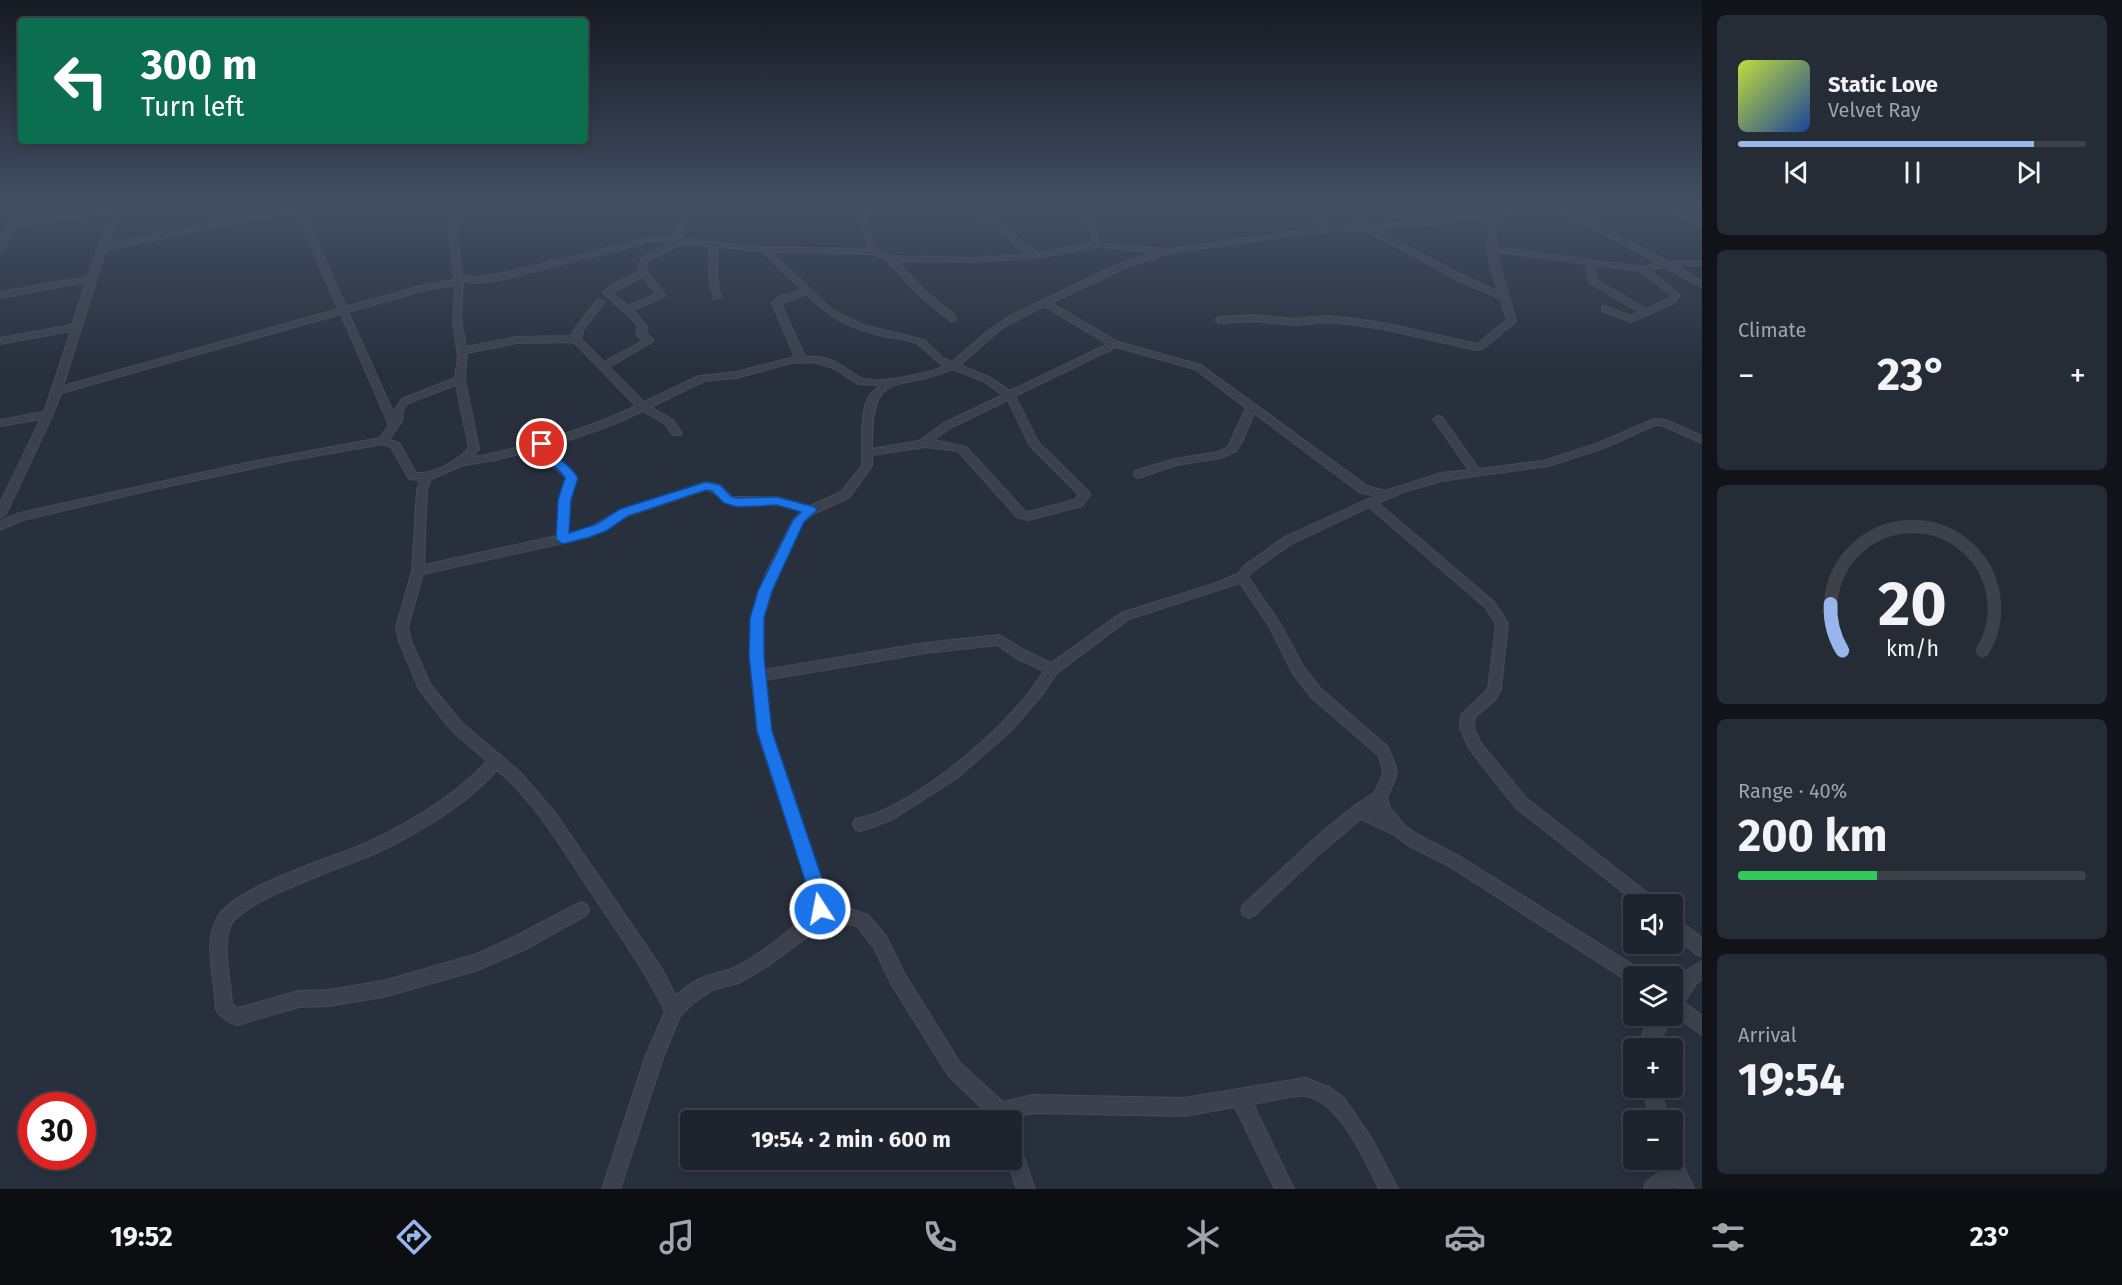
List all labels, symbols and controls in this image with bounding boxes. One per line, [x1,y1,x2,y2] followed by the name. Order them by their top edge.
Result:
[141,40,257,90] text: 300 m
[42,42,120,120] icon: left
[1828,71,1938,98] text: Static Love
[141,91,244,123] text: Turn left
[1828,98,1921,122] text: Velvet Ray
[1780,156,1813,189] icon: previous
[1896,156,1929,189] icon: pause
[2012,156,2045,189] icon: next
[1738,318,1806,342] text: Climate
[1877,348,1947,402] text: 23°
[1738,356,1755,396] text: −
[2070,356,2086,396] text: +
[516,418,567,469] pin
[525,427,558,460] icon: arrive
[1878,568,1946,643] text: 20
[1885,637,1939,663] text: km/h
[1738,779,1847,803] text: Range · 40%
[1738,809,1887,863] text: 200 km
[788,877,852,941] position arrow
[1623,894,1683,1170] map controls
[1623,894,1683,954] button: sound
[1623,966,1683,1026] button: layers
[1738,1023,1797,1047] text: Arrival
[1623,1038,1683,1098] button: +
[1738,1053,1845,1107] text: 19:54
[18,1092,96,1170] speed limit sign: 30
[1623,1110,1683,1170] button: −
[751,1126,951,1153] text: 19:54 · 2 min · 600 m
[393,1216,435,1258] icon: directions
[656,1216,698,1258] icon: music
[919,1216,961,1258] icon: phone
[1182,1216,1224,1258] icon: climate
[1444,1216,1486,1258] icon: car
[1707,1216,1749,1258] icon: filters
[110,1221,173,1253] text: 19:52
[1970,1221,2012,1253] text: 23°

